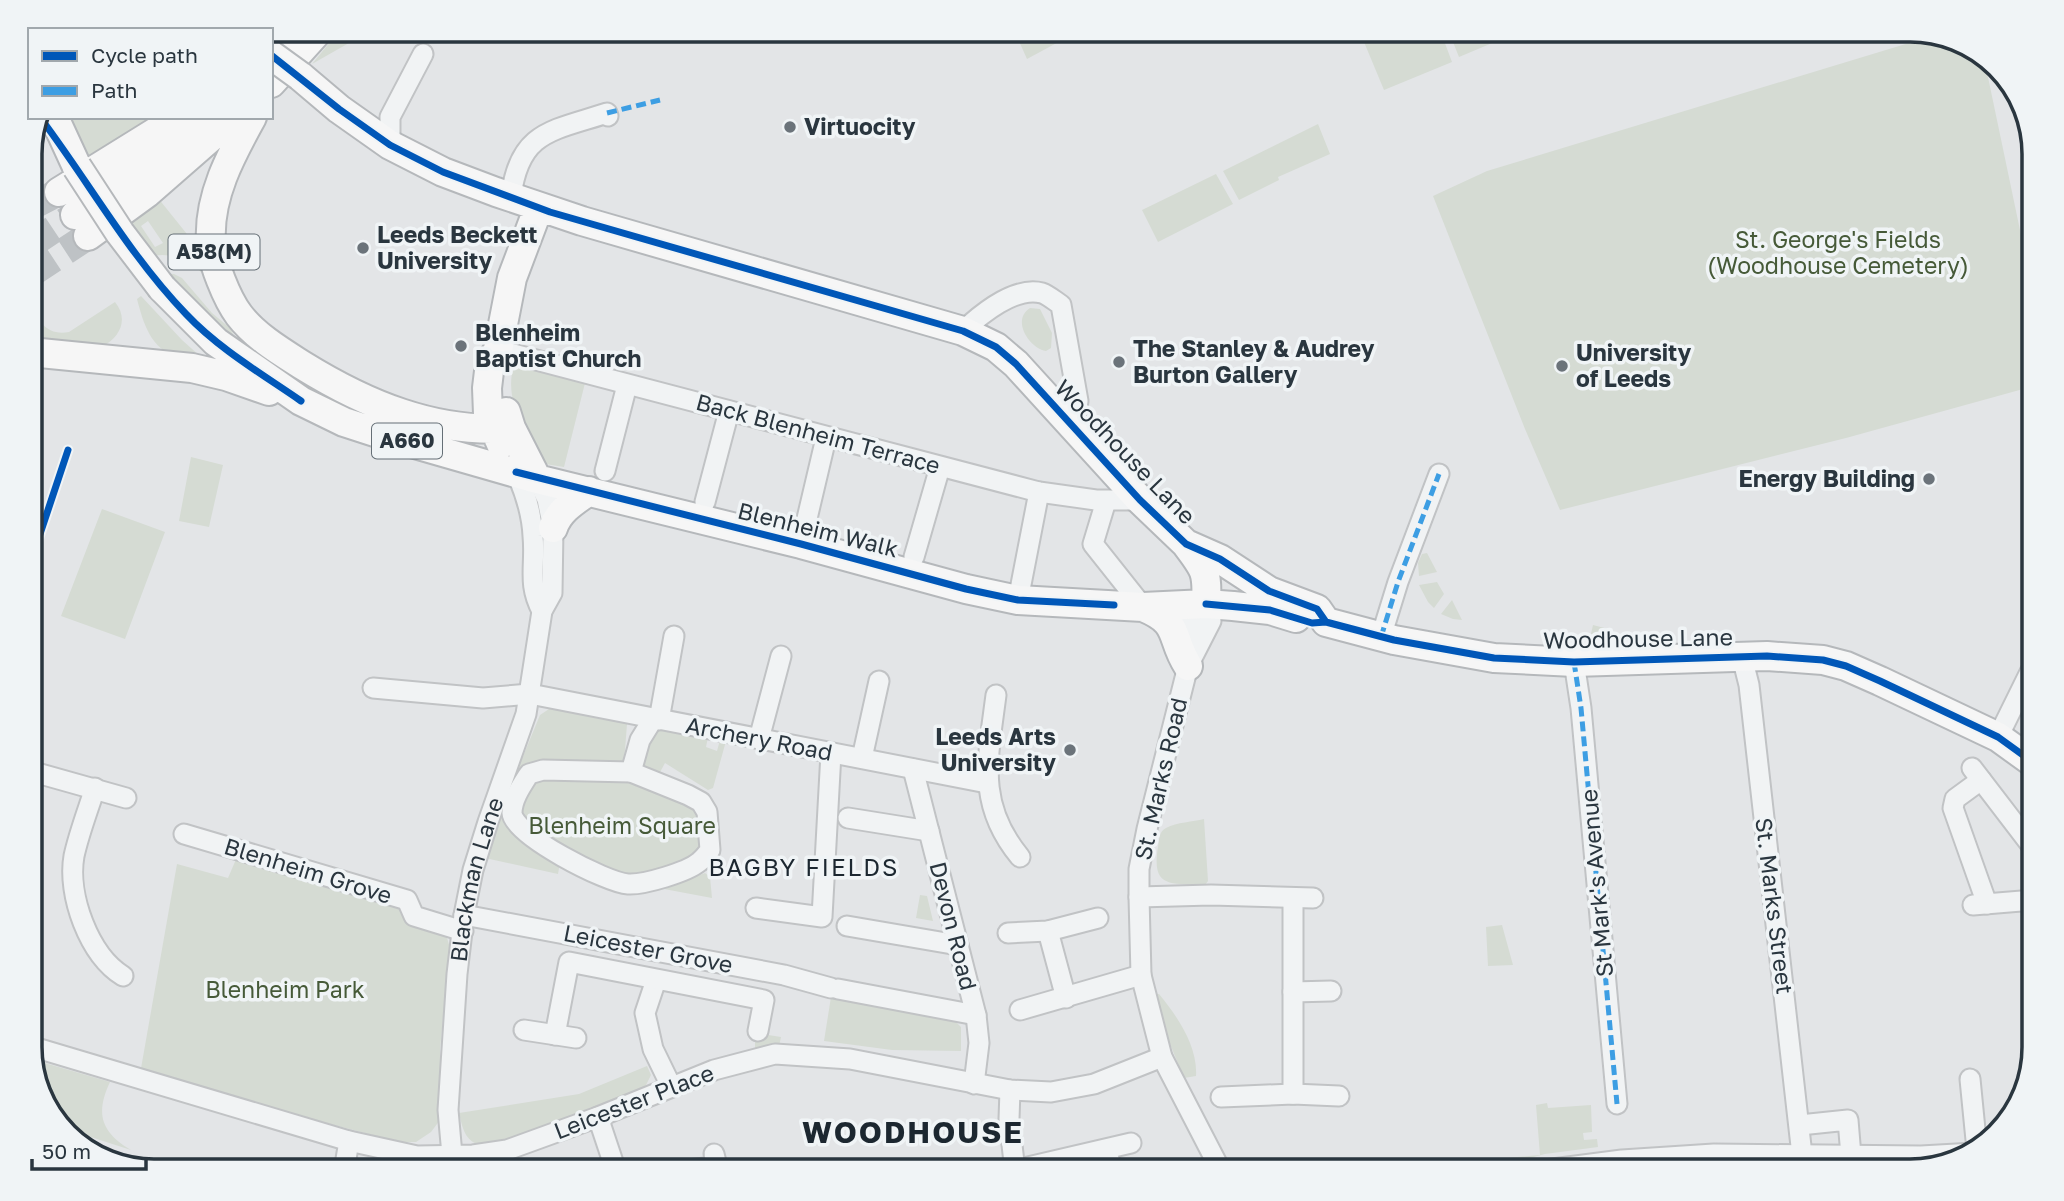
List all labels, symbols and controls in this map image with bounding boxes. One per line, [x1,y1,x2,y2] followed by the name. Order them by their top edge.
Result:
[28,28,273,119] legend
[91,42,198,68] text: Cycle path
[91,77,138,103] text: Path
[804,112,916,140] place label: Virtuocity
[782,119,798,135] marker: Virtuocity
[377,220,538,274] place label: Leeds Beckett University
[1707,225,1969,279] park label: St. George's Fields (Woodhouse Cemetery)
[168,234,260,270] road number: A58(M)
[355,240,371,256] marker: Leeds Beckett University
[475,318,642,372] place label: Blenheim Baptist Church
[1133,334,1375,388] place label: The Stanley & Audrey Burton Gallery
[453,338,469,354] marker: Blenheim Baptist Church
[1576,338,1691,392] place label: University of Leeds
[1111,354,1127,370] marker: The Stanley & Audrey Burton Gallery
[1554,358,1570,374] marker: University of Leeds
[1050,373,1202,529] street label: Woodhouse Lane
[693,387,943,479] street label: Back Blenheim Terrace
[372,424,442,458] road number: A660
[1739,464,1915,492] place label: Energy Building
[1921,471,1937,487] marker: Energy Building
[735,496,901,562] street label: Blenheim Walk
[1543,622,1733,654] street label: Woodhouse Lane
[1128,695,1192,863] street label: St. Marks Road
[683,710,835,766] street label: Archery Road
[935,722,1056,776] place label: Leeds Arts University
[1062,742,1078,758] marker: Leeds Arts University
[1574,788,1618,978] street label: St Mark's Avenue
[444,793,509,963] street label: Blackman Lane
[528,811,716,839] park label: Blenheim Square
[1750,816,1800,996] street label: St. Marks Street
[221,831,396,909] street label: Blenheim Grove
[709,852,899,881] district label: BAGBY FIELDS
[924,859,983,993] street label: Devon Road
[561,918,735,978] street label: Leicester Grove
[205,975,365,1003] park label: Blenheim Park
[550,1058,718,1144] street label: Leicester Place
[802,1114,1024,1150] district label: WOODHOUSE
[32,1128,145,1172] scale bar
[42,1138,91,1164] text: 50 m

